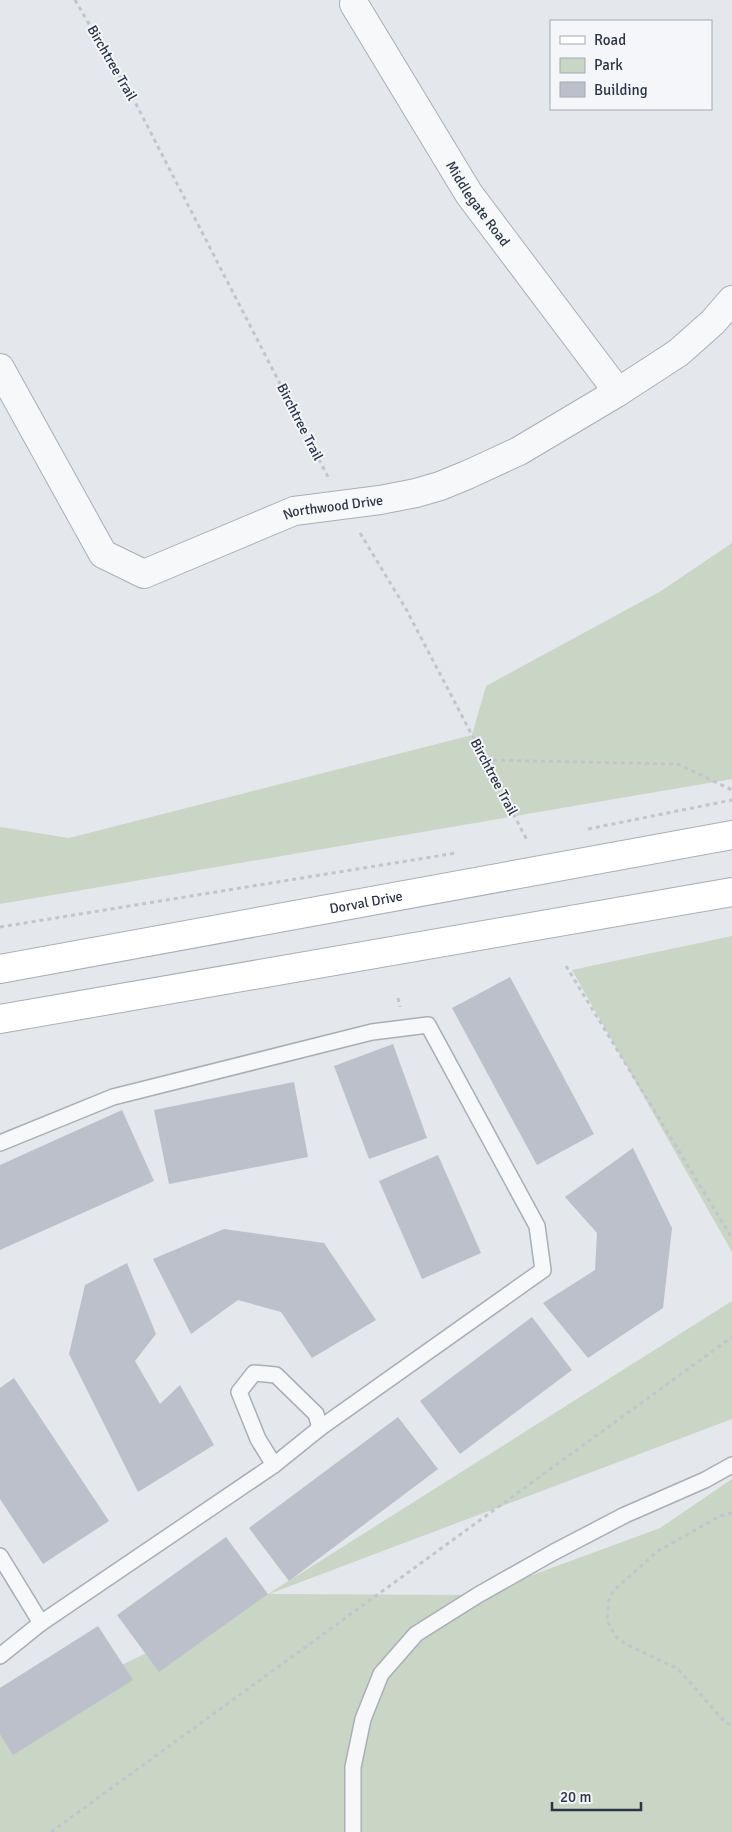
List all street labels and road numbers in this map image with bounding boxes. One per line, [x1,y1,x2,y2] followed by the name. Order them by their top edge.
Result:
[84,22,140,104] street label: Birchtree Trail
[442,158,514,249] street label: Middlegate Road
[273,380,327,464] street label: Birchtree Trail
[280,491,384,523] street label: Northwood Drive
[467,736,521,818] street label: Birchtree Trail
[328,887,404,917] street label: Dorval Drive

